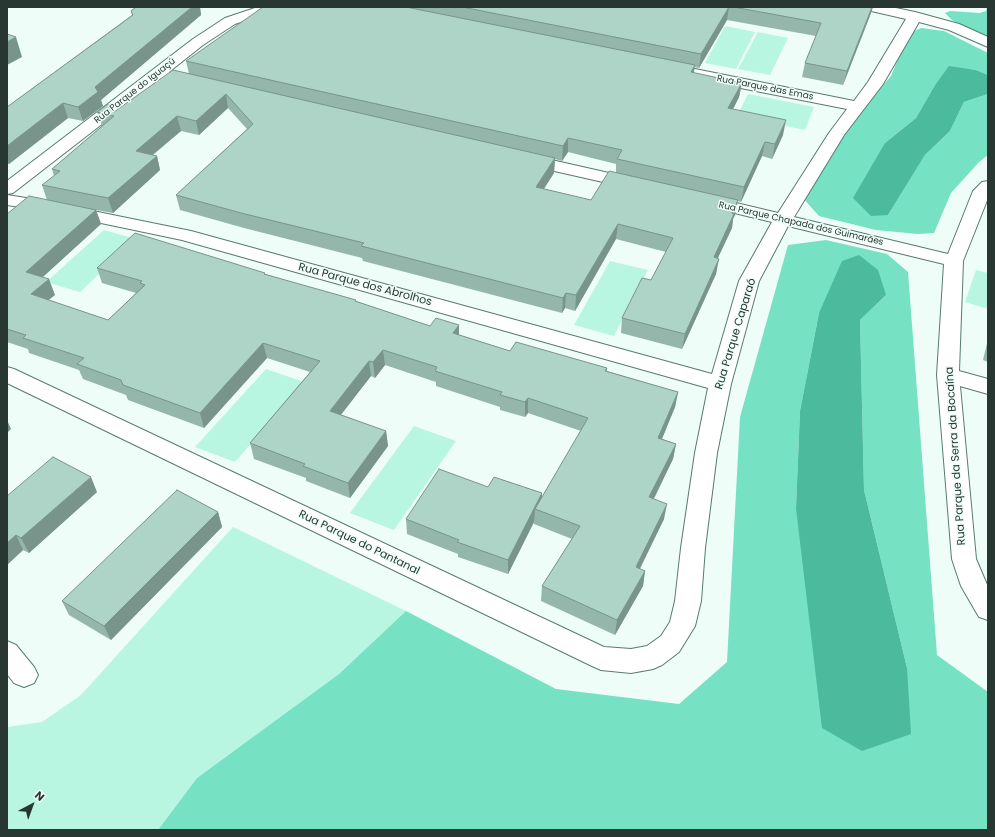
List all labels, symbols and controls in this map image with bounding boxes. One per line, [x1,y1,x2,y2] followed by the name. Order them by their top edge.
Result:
[92,56,178,126] street label: Rua Parque do Iguaçú
[716,73,814,103] street label: Rua Parque das Emas
[718,200,884,248] street label: Rua Parque Chapada dos Guimarães
[297,261,433,309] street label: Rua Parque dos Abrolhos
[713,277,759,391] street label: Rua Parque Caparaó
[943,366,969,546] street label: Rua Parque da Serra da Bocaína
[296,508,422,578] street label: Rua Parque do Pantanal
[12,785,52,825] north arrow
[31,787,48,805] text: N

